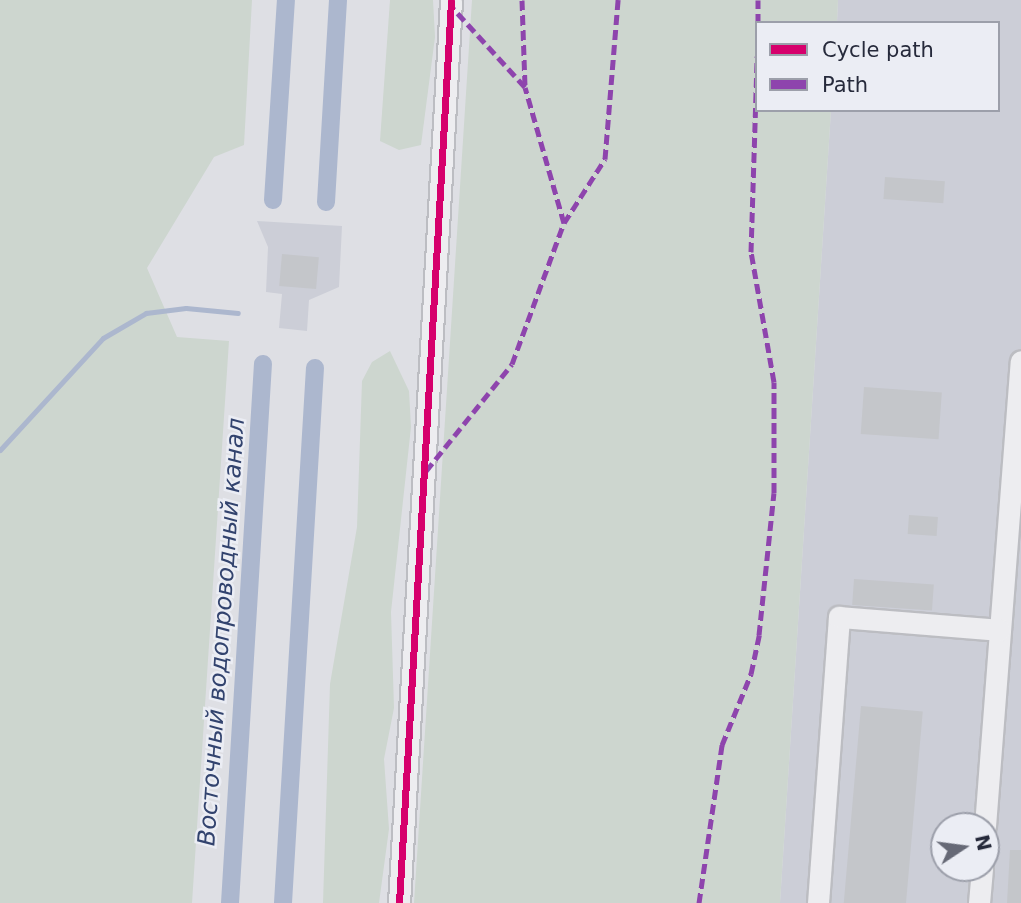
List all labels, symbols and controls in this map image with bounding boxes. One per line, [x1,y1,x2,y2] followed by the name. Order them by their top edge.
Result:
[755,21,1000,112] legend
[822,38,934,62] text: Cycle path
[822,73,868,97] text: Path
[193,417,251,847] water label: Восточный водопроводный канал
[930,812,1000,882] north arrow
[971,833,996,853] text: N

